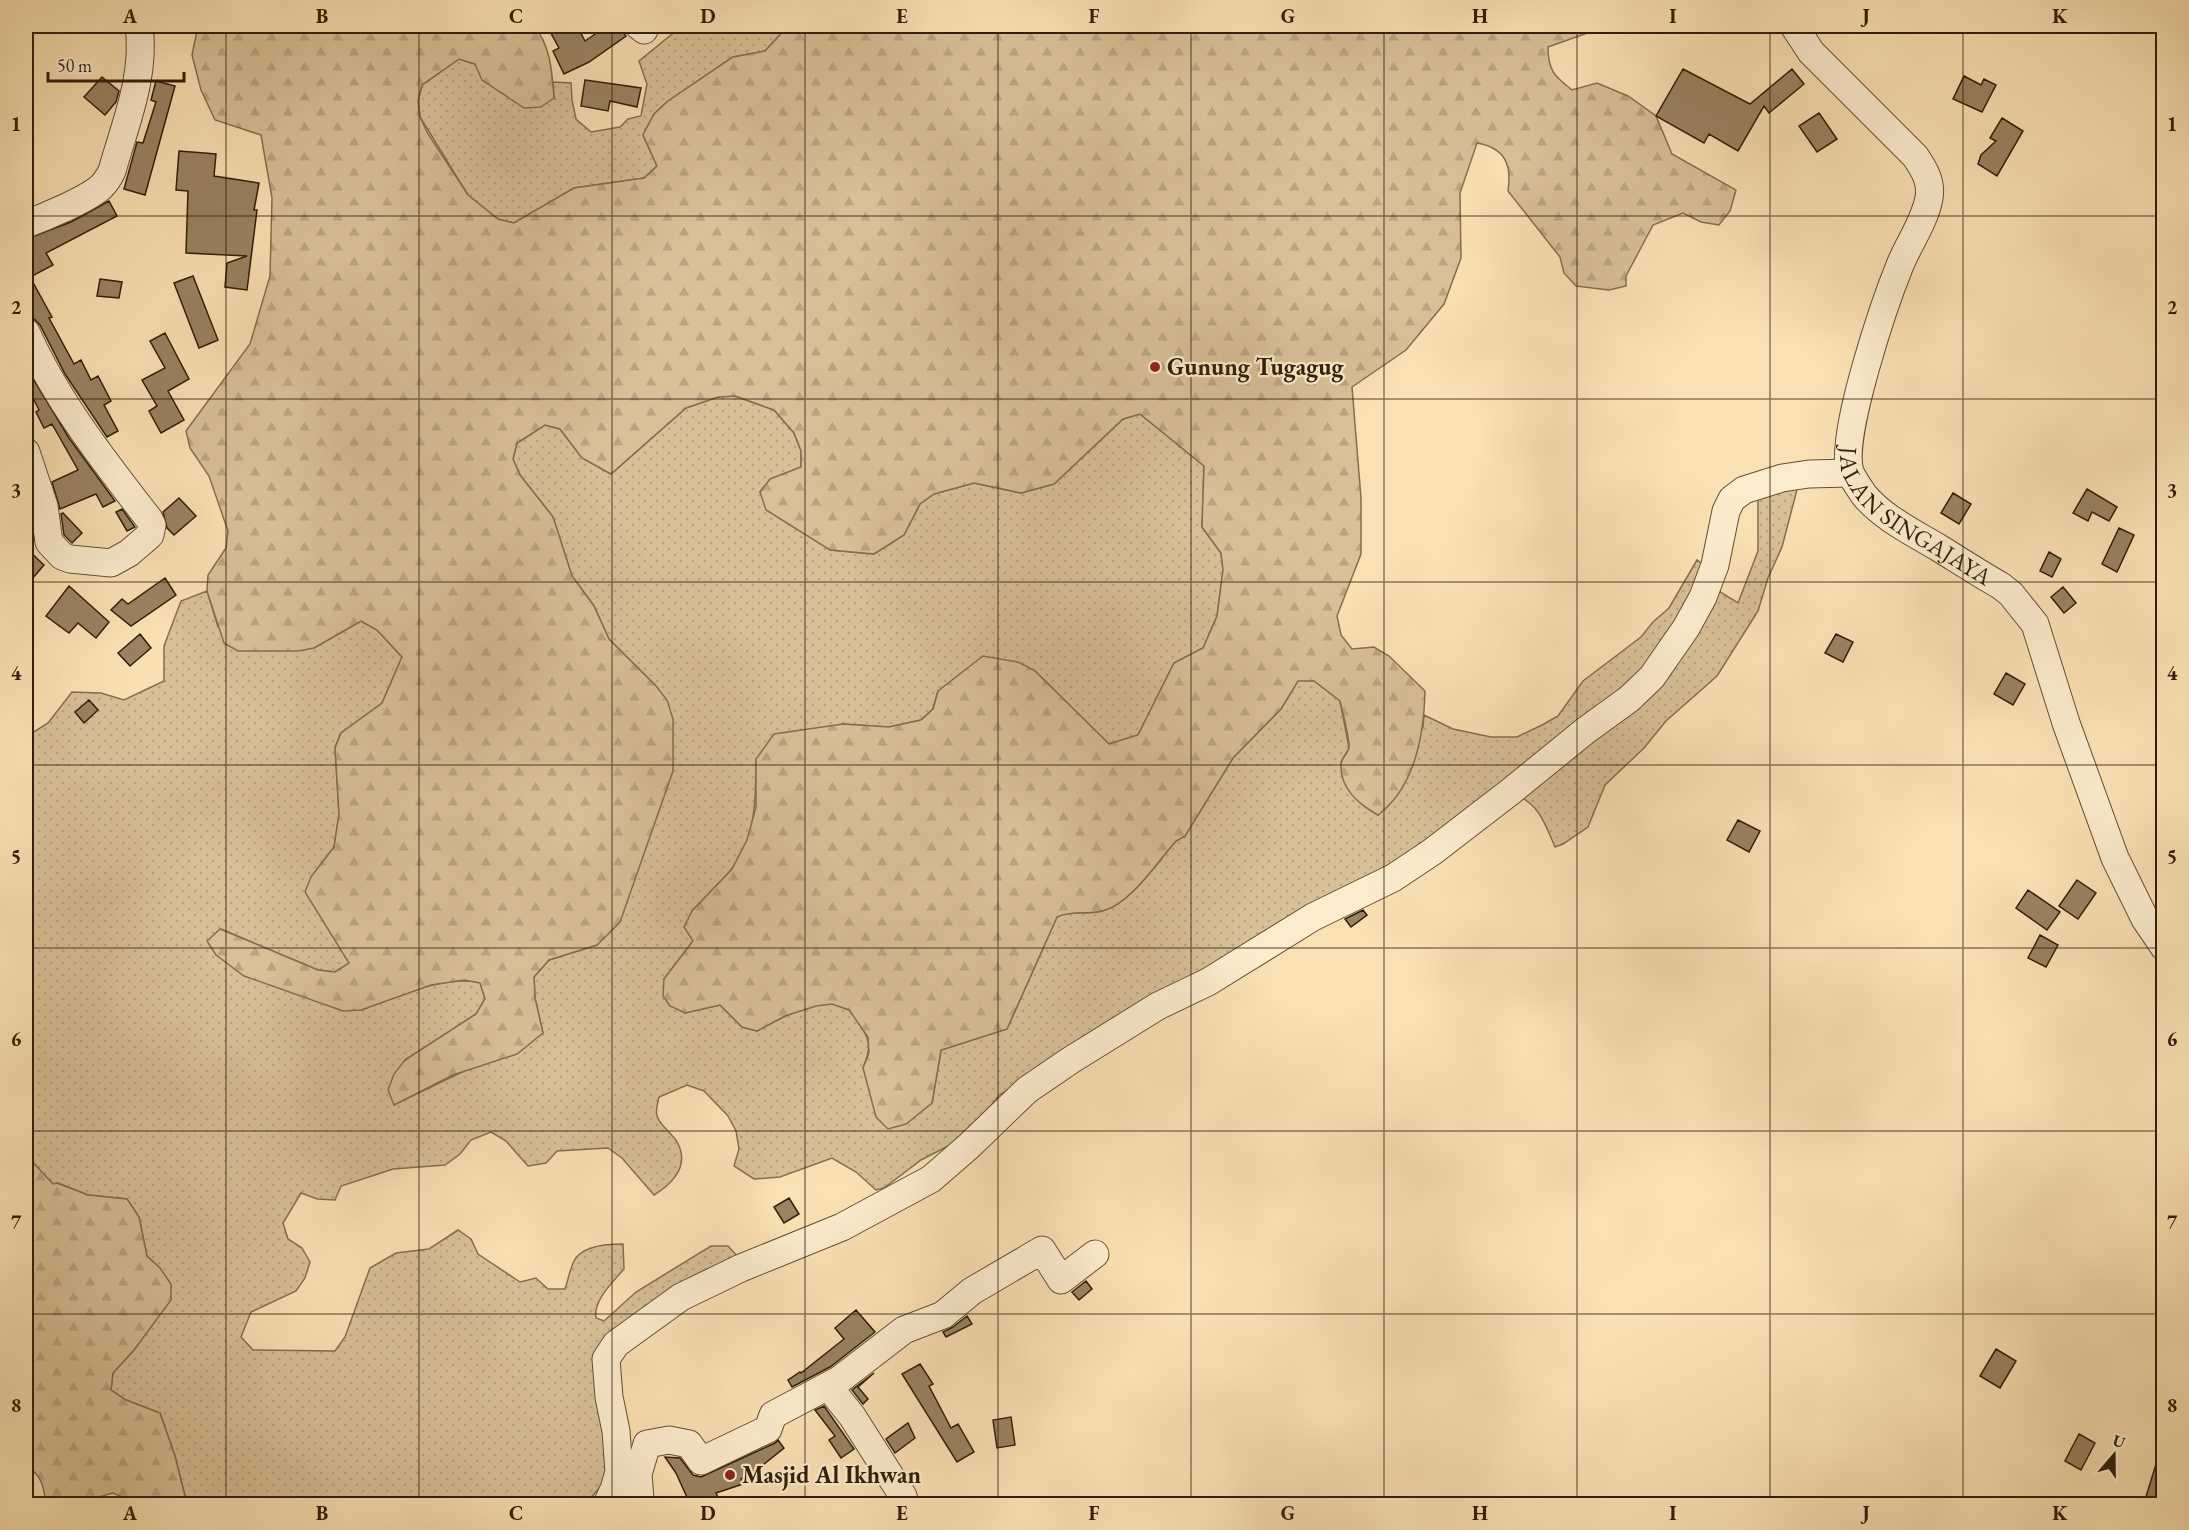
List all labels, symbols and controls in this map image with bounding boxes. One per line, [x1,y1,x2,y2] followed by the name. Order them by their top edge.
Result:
[122,3,138,29] text: A
[316,3,328,29] text: B
[509,3,523,29] text: C
[700,3,716,29] text: D
[896,3,908,29] text: E
[1089,3,1100,29] text: F
[1281,3,1295,29] text: G
[1472,3,1488,29] text: H
[1669,3,1677,29] text: I
[1860,3,1870,29] text: J
[2052,3,2068,29] text: K
[48,45,184,83] scale bar
[57,54,92,77] text: 50 m
[11,111,21,137] text: 1
[2167,111,2177,137] text: 1
[11,294,22,320] text: 2
[2167,294,2178,320] text: 2
[1167,351,1345,383] place label: Gunung Tugagug
[1148,360,1162,374] marker: Gunung Tugagug
[1833,444,1998,592] street label: JALAN SINGAJAYA
[11,477,21,503] text: 3
[2167,477,2177,503] text: 3
[11,660,22,686] text: 4
[2167,660,2178,686] text: 4
[11,843,21,869] text: 5
[2167,843,2177,869] text: 5
[11,1026,22,1052] text: 6
[2167,1026,2178,1052] text: 6
[11,1209,22,1235] text: 7
[2167,1209,2178,1235] text: 7
[11,1392,21,1418] text: 8
[2167,1392,2177,1418] text: 8
[2084,1425,2144,1485] north arrow
[2110,1429,2128,1453] text: U
[742,1459,922,1491] place label: Masjid Al Ikhwan
[723,1468,737,1482] marker: Masjid Al Ikhwan
[122,1500,138,1526] text: A
[316,1500,328,1526] text: B
[509,1500,523,1526] text: C
[700,1500,716,1526] text: D
[896,1500,908,1526] text: E
[1089,1500,1100,1526] text: F
[1281,1500,1295,1526] text: G
[1472,1500,1488,1526] text: H
[1669,1500,1677,1526] text: I
[1860,1500,1870,1526] text: J
[2052,1500,2068,1526] text: K

